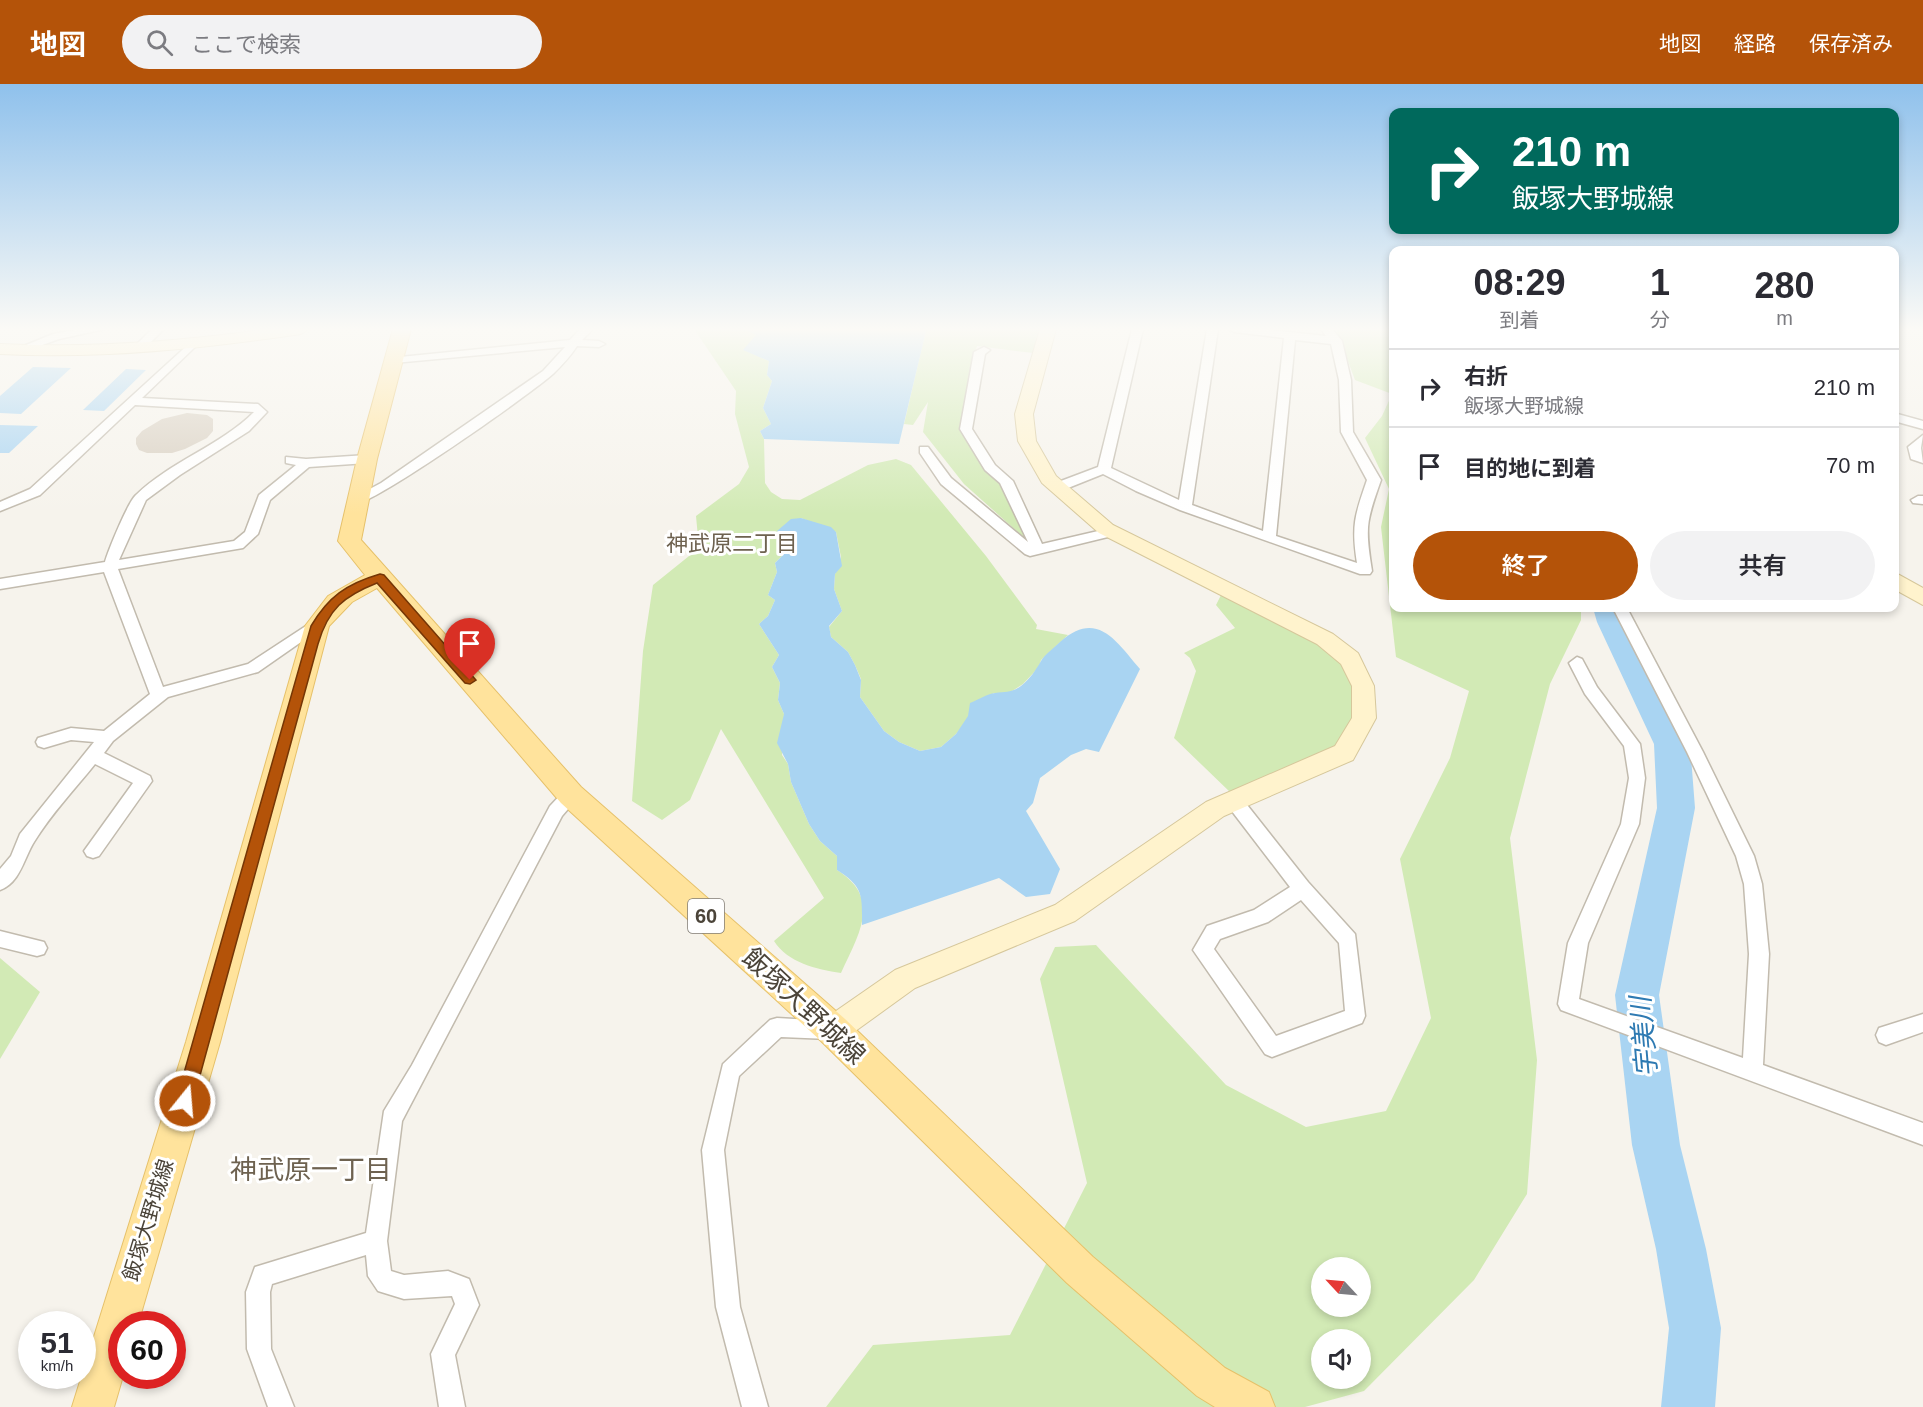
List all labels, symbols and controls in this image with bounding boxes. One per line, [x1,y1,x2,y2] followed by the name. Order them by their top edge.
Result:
[122,15,542,69] search box
[143,26,176,59] icon: search
[30,29,86,60] text: 地図
[191,32,301,57] text: ここで検索
[1659,32,1701,55] text: 地図
[1734,32,1776,55] text: 経路
[1809,32,1893,55] text: 保存済み
[1512,128,1631,175] text: 210 m
[1413,132,1491,210] icon: right
[1512,184,1674,214] text: 飯塚大野城線
[1473,262,1566,303] text: 08:29
[1650,262,1670,303] text: 1
[1754,265,1815,306] text: 280
[1776,307,1793,329] text: m
[1499,309,1539,331] text: 到着
[1650,309,1670,331] text: 分
[1464,364,1508,389] text: 右折
[1413,372,1446,405] icon: right
[1814,375,1875,400] text: 210 m
[1464,395,1584,417] text: 飯塚大野城線
[1413,450,1446,483] icon: arrive
[1826,453,1875,478] text: 70 m
[1464,456,1596,481] text: 目的地に到着
[666,531,798,556] district label: 神武原二丁目
[1413,531,1638,600] button: 終了
[1650,531,1875,600] button: 共有
[444,618,495,680] pin
[453,627,486,660] icon: arrive
[688,899,724,933] road number: 60
[737,942,871,1070] street label: 飯塚大野城線
[1625,992,1662,1079] water label: 宇美川
[153,1069,217,1133] position arrow
[230,1155,392,1185] district label: 神武原一丁目
[119,1156,177,1284] street label: 飯塚大野城線
[1311,1257,1371,1317] north arrow
[1311,1257,1371,1389] map controls
[108,1311,186,1389] speed limit sign: 60
[40,1326,74,1359] text: 51
[1311,1329,1371,1389] button: sound
[41,1357,73,1374] text: km/h

